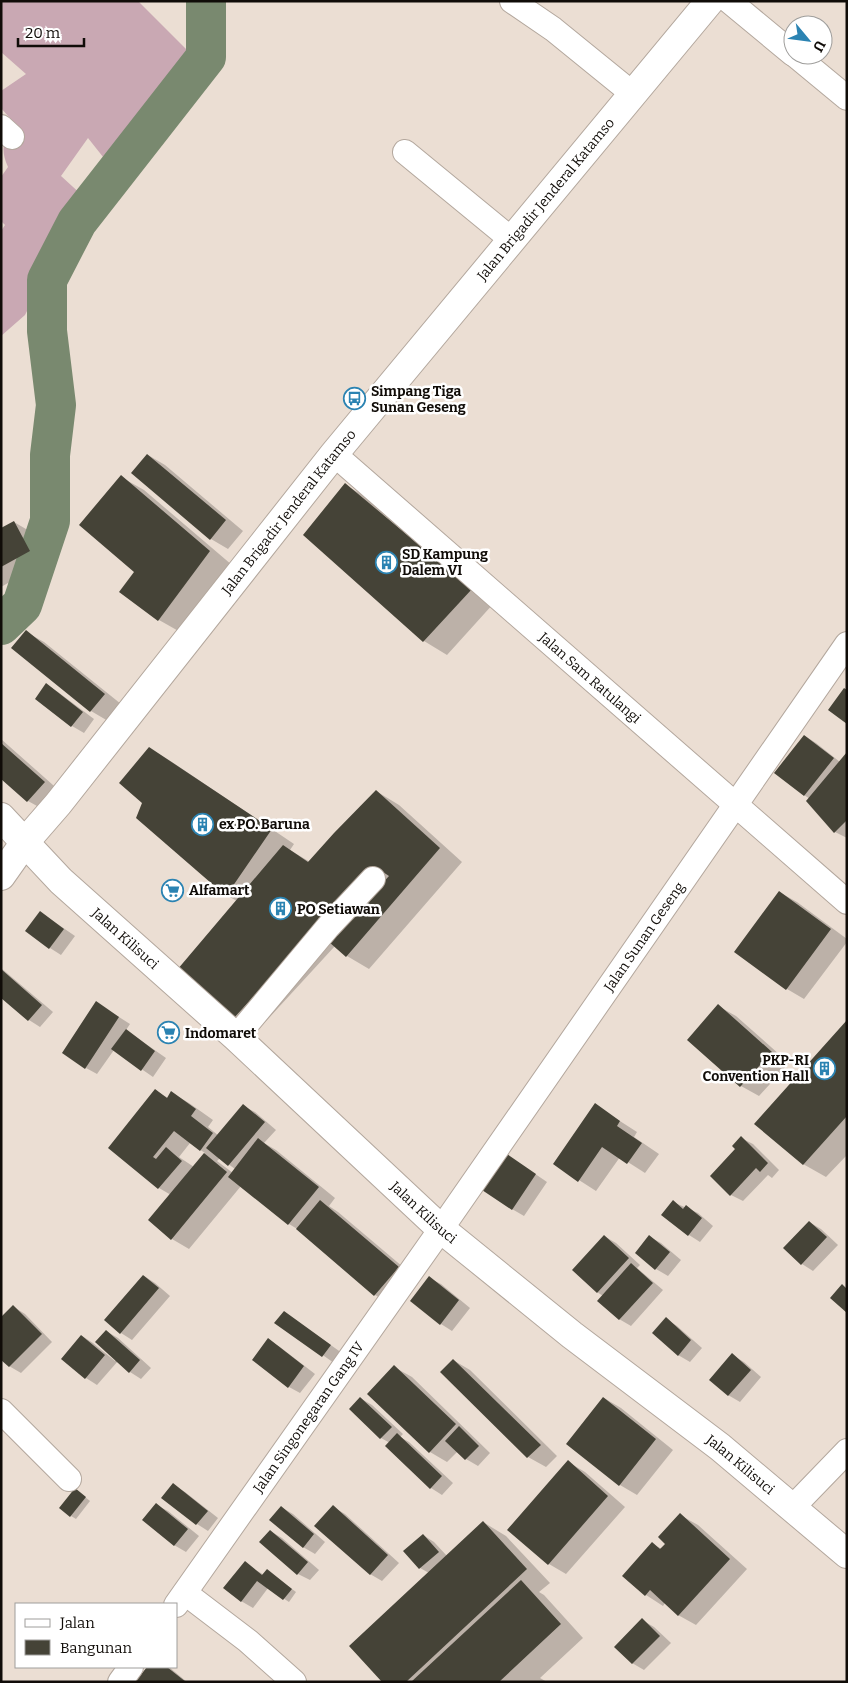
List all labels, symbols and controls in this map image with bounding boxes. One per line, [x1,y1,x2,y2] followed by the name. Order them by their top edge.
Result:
[18,15,84,47] scale bar
[783,15,833,65] north arrow
[25,24,61,42] text: 20 m
[809,37,829,55] text: U
[473,114,618,285] street label: Jalan Brigadir Jenderal Katamso
[371,383,466,416] place label: Simpang Tiga Sunan Geseng
[343,387,367,411] bus stop icon: Simpang Tiga Sunan Geseng
[217,426,359,599] street label: Jalan Brigadir Jenderal Katamso
[402,546,488,579] place label: SD Kampung Dalem VI
[374,550,398,574] building icon: SD Kampung Dalem VI
[535,628,645,727] street label: Jalan Sam Ratulangi
[191,812,215,836] building icon: ex PO. Baruna
[219,816,310,833] place label: ex PO. Baruna
[161,878,185,902] supermarket icon: Alfamart
[600,878,688,995] street label: Jalan Sunan Geseng
[189,882,250,899] place label: Alfamart
[269,897,293,921] building icon: PO Setiawan
[297,901,380,918] place label: PO Setiawan
[88,903,162,973] street label: Jalan Kilisuci
[157,1021,181,1045] supermarket icon: Indomaret
[185,1025,257,1042] place label: Indomaret
[703,1052,810,1085] place label: PKP-RI Convention Hall
[813,1056,837,1080] building icon: PKP-RI Convention Hall
[386,1177,460,1247] street label: Jalan Kilisuci
[249,1338,368,1497] street label: Jalan Singonegaran Gang IV
[702,1430,778,1498] street label: Jalan Kilisuci
[15,1603,178,1668] legend
[59,1614,95,1632] text: Jalan
[60,1639,132,1657] text: Bangunan

